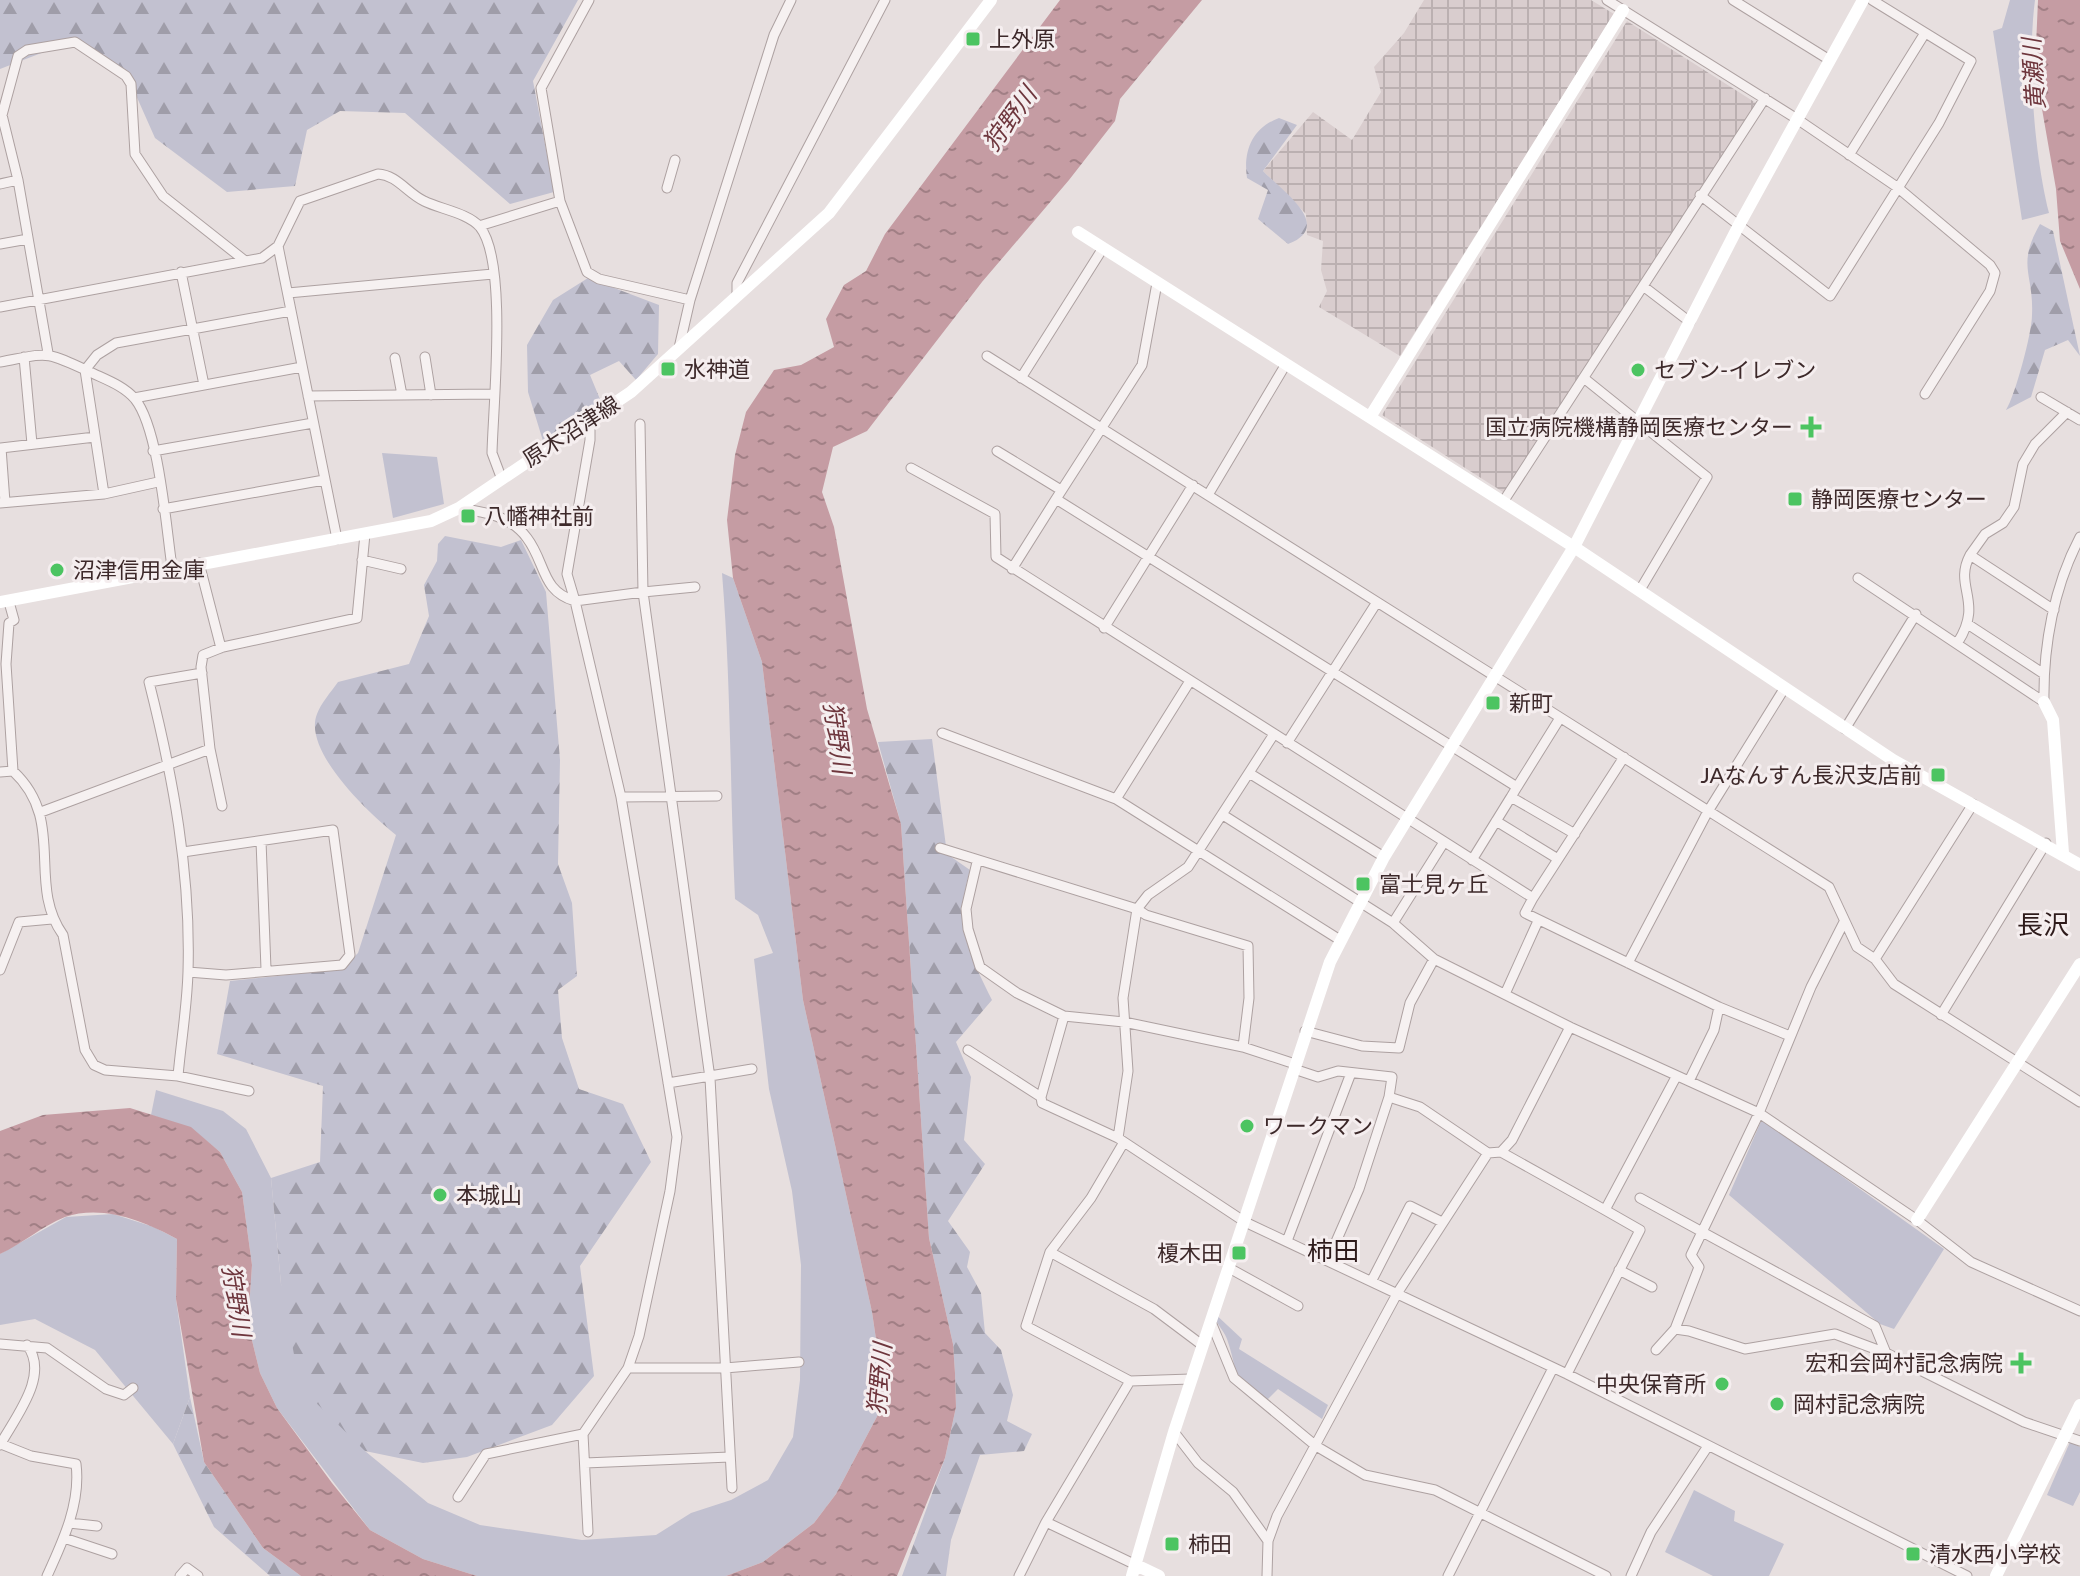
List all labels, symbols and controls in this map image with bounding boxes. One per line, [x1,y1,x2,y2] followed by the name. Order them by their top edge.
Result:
[989,25,1055,52] place label: 上外原
[964,30,982,48] marker: 上外原
[2015,34,2049,111] water label: 黄瀬川
[976,78,1043,156] water label: 狩野川
[684,355,750,382] place label: 水神道
[1654,356,1816,383] place label: セブン-イレブン
[659,360,677,378] marker: 水神道
[1629,361,1647,379] marker: セブン-イレブン
[517,389,624,472] street label: 原木沼津線
[1485,413,1793,440] place label: 国立病院機構静岡医療センター
[1800,416,1822,438] marker: 国立病院機構静岡医療センター
[1811,485,1987,512] place label: 静岡医療センター
[1786,490,1804,508] marker: 静岡医療センター
[484,502,594,529] place label: 八幡神社前
[459,507,477,525] marker: 八幡神社前
[73,556,205,583] place label: 沼津信用金庫
[48,561,66,579] marker: 沼津信用金庫
[1509,689,1553,716] place label: 新町
[1484,694,1502,712] marker: 新町
[819,700,858,778] water label: 狩野川
[1700,761,1922,788] place label: JAなんすん長沢支店前
[1929,766,1947,784] marker: JAなんすん長沢支店前
[1379,870,1489,897] place label: 富士見ヶ丘
[1354,875,1372,893] marker: 富士見ヶ丘
[2017,908,2069,940] district label: 長沢
[1263,1112,1373,1139] place label: ワークマン
[1238,1117,1256,1135] marker: ワークマン
[456,1181,522,1208] place label: 本城山
[431,1186,449,1204] marker: 本城山
[1307,1234,1359,1266] district label: 柿田
[1157,1239,1223,1266] place label: 榎木田
[1230,1244,1248,1262] marker: 榎木田
[218,1263,258,1342] water label: 狩野川
[861,1339,896,1416] water label: 狩野川
[1805,1349,2003,1376] place label: 宏和会岡村記念病院
[2010,1352,2032,1374] marker: 宏和会岡村記念病院
[1596,1370,1706,1397] place label: 中央保育所
[1713,1375,1731,1393] marker: 中央保育所
[1793,1390,1925,1417] place label: 岡村記念病院
[1768,1395,1786,1413] marker: 岡村記念病院
[1188,1530,1232,1557] place label: 柿田
[1163,1535,1181,1553] marker: 柿田
[1929,1540,2061,1567] place label: 清水西小学校
[1904,1545,1922,1563] marker: 清水西小学校

